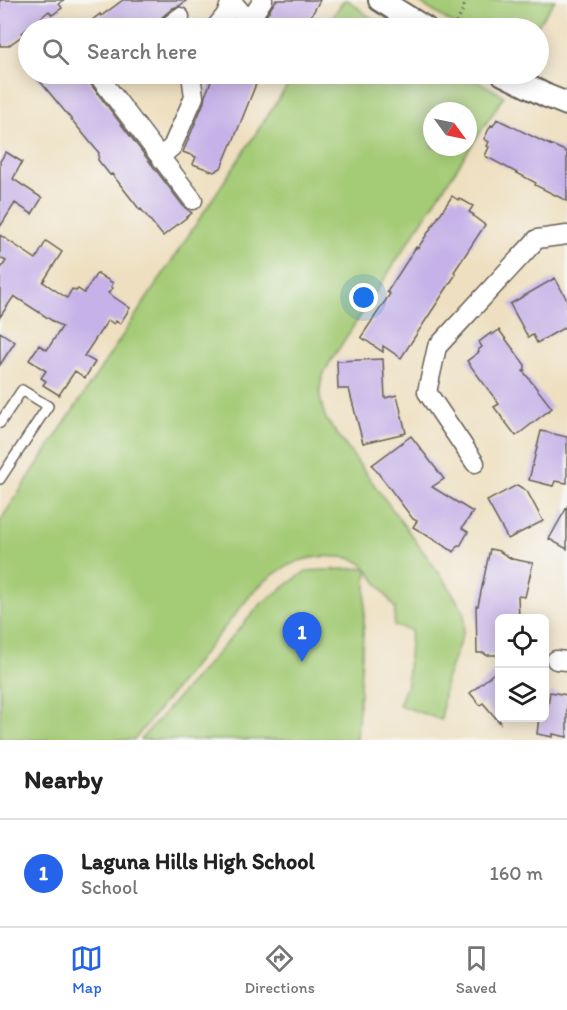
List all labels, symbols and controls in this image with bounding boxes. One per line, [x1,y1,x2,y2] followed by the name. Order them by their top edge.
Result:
[18,18,549,84] search box
[39,35,72,68] icon: search
[87,38,197,65] text: Search here
[423,102,477,156] north arrow
[349,283,378,312] your location
[282,612,322,662] pin: 1
[495,614,549,722] map controls
[495,614,549,668] button: locate
[495,668,549,722] button: layers
[24,763,103,795] text: Nearby
[81,848,315,875] text: Laguna Hills High School
[39,861,48,885] text: 1
[490,861,543,885] text: 160 m
[81,875,138,899] text: School
[70,942,103,997] tab: Map
[244,942,315,997] tab: Directions
[456,942,497,997] tab: Saved

